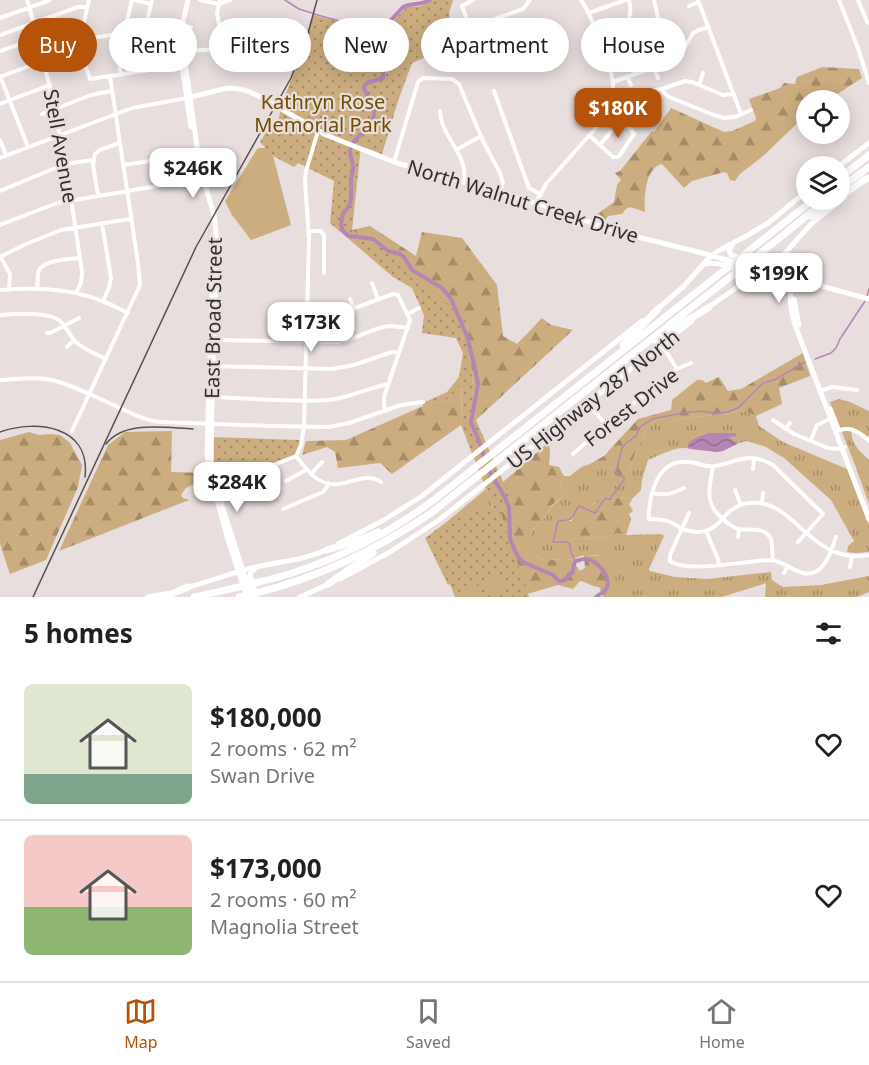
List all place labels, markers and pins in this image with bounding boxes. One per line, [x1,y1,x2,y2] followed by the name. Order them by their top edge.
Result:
[576,88,660,139] pin: $180K
[151,148,235,199] pin: $246K
[737,253,821,304] pin: $199K
[269,302,353,353] pin: $173K
[195,462,279,513] pin: $284K

